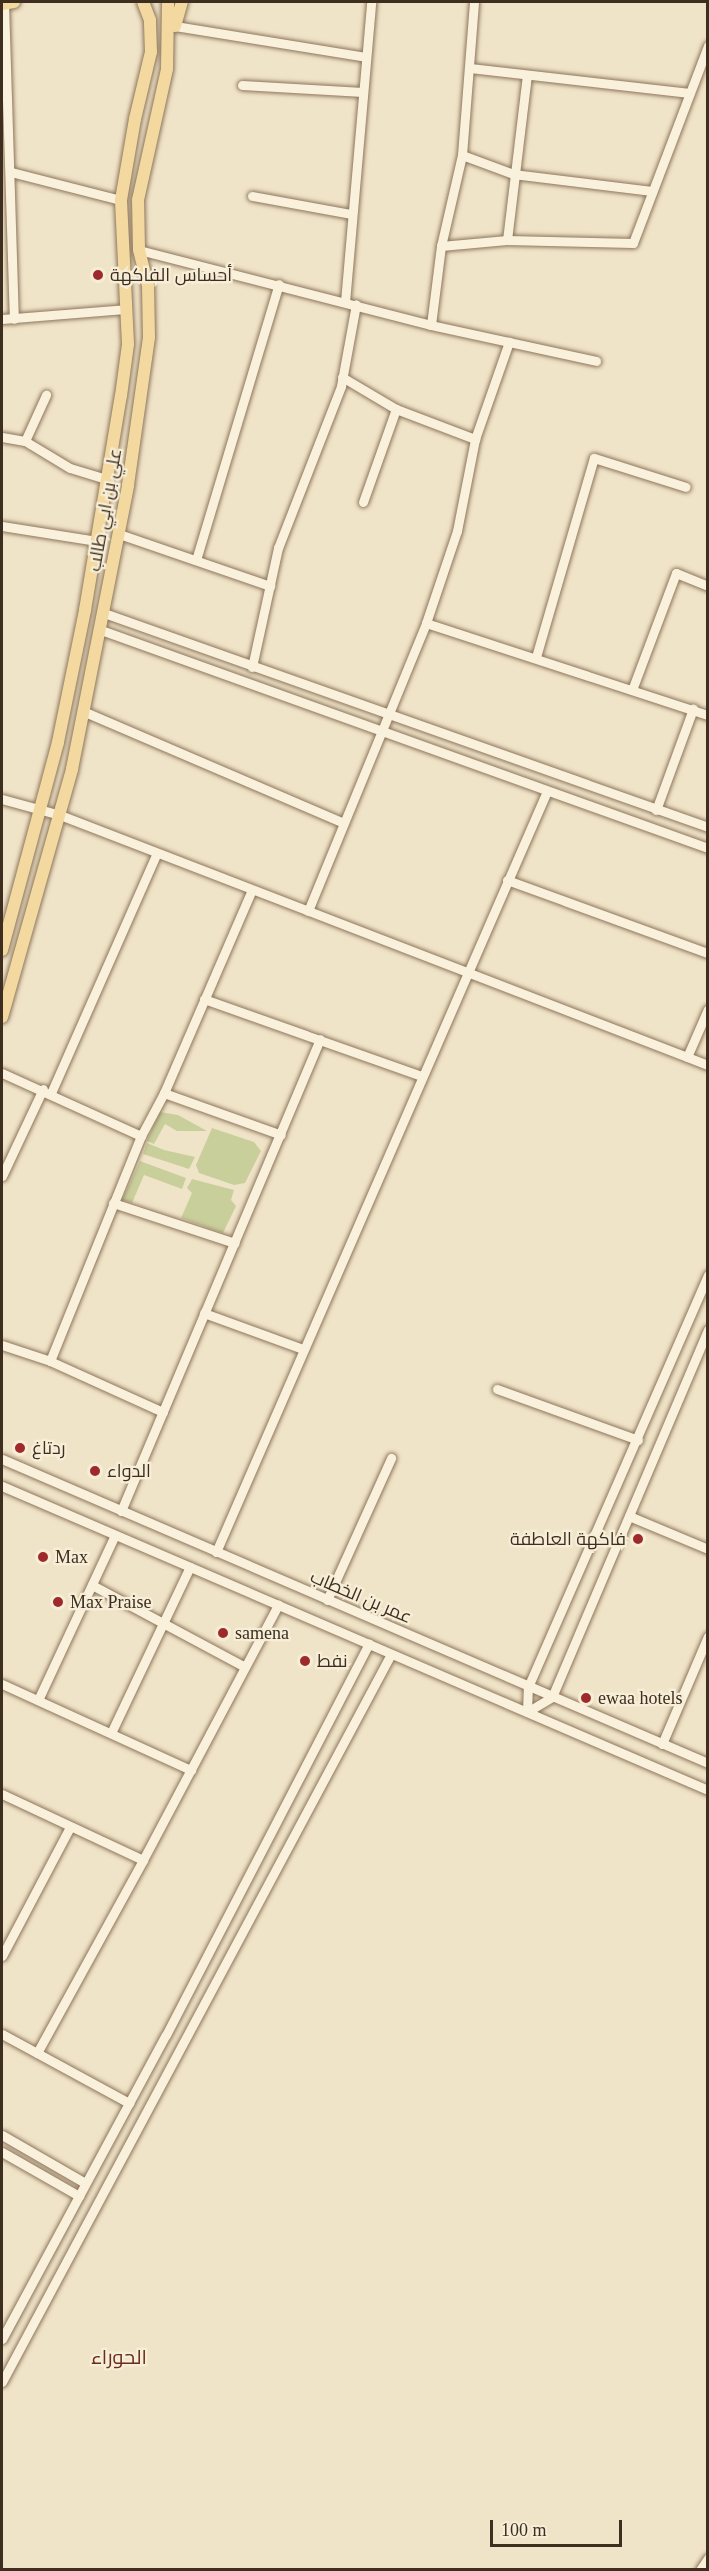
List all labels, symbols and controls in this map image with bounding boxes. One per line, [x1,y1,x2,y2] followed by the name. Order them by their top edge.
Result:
[110,264,232,286] place label: أحساس الفاكهة
[91,268,105,282] marker: أحساس الفاكهة
[84,447,126,573] street label: علي بن ابي طالب
[32,1437,65,1459] place label: ردتاغ
[13,1441,27,1455] marker: ردتاغ
[107,1460,151,1482] place label: الدواء
[88,1464,102,1478] marker: الدواء
[510,1528,626,1550] place label: فاكهة العاطفة
[631,1532,645,1546] marker: فاكهة العاطفة
[55,1546,88,1568] place label: Max
[36,1550,50,1564] marker: Max
[307,1566,415,1628] street label: عمر بن الخطاب
[70,1591,151,1613] place label: Max Praise
[51,1595,65,1609] marker: Max Praise
[235,1622,289,1644] place label: samena
[216,1626,230,1640] marker: samena
[317,1650,348,1672] place label: نفط
[298,1654,312,1668] marker: نفط
[598,1687,682,1709] place label: ewaa hotels
[579,1691,593,1705] marker: ewaa hotels
[91,2345,147,2369] district label: الحوراء
[493,2508,625,2546] scale bar
[501,2520,547,2540] text: 100 m

